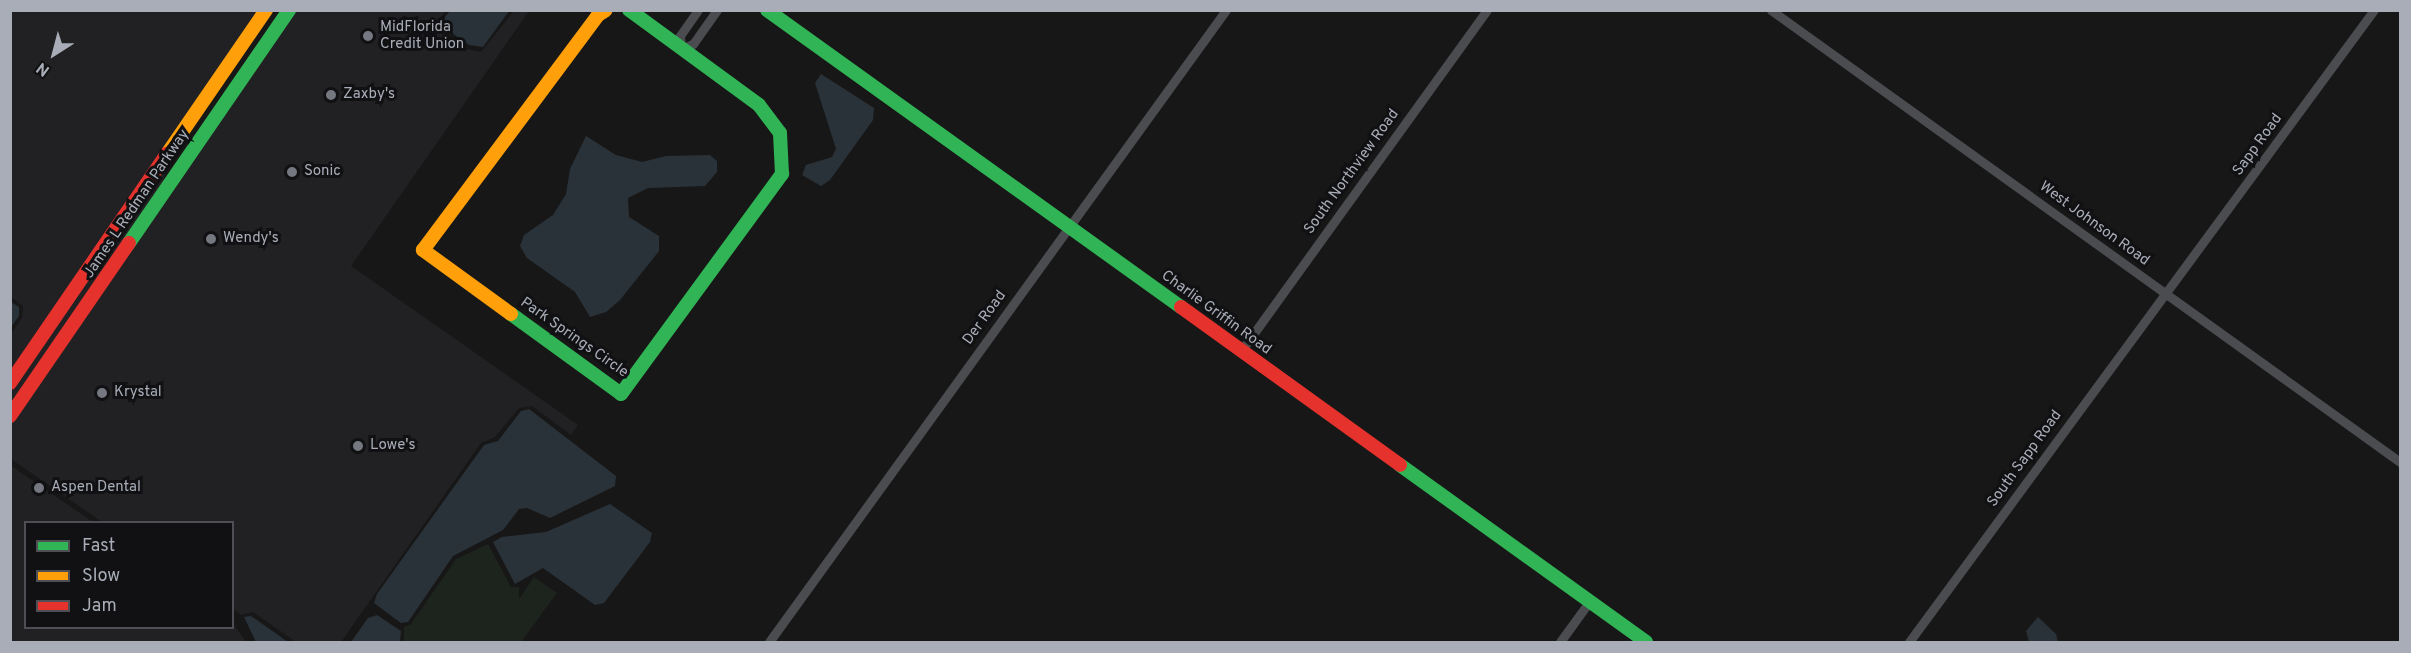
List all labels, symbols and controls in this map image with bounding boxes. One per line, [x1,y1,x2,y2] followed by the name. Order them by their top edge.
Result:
[380,18,464,53] place label: MidFlorida Credit Union
[24,24,84,84] north arrow
[361,29,375,43] marker: MidFlorida Credit Union
[33,57,54,80] text: N
[343,86,395,104] place label: Zaxby's
[324,88,338,102] marker: Zaxby's
[1301,106,1403,238] street label: South Northview Road
[2230,111,2286,179] street label: Sapp Road
[80,126,194,282] street label: James L Redman Parkway
[304,163,341,181] place label: Sonic
[285,165,299,179] marker: Sonic
[2035,178,2153,270] street label: West Johnson Road
[223,230,279,248] place label: Wendy's
[204,232,218,246] marker: Wendy's
[1157,267,1275,359] street label: Charlie Griffin Road
[959,287,1011,349] street label: Der Road
[517,294,631,382] street label: Park Springs Circle
[114,384,162,402] place label: Krystal
[95,386,109,400] marker: Krystal
[1984,407,2066,511] street label: South Sapp Road
[370,437,415,455] place label: Lowe's
[351,439,365,453] marker: Lowe's
[51,479,141,497] place label: Aspen Dental
[32,481,46,495] marker: Aspen Dental
[24,521,234,629] legend
[82,535,115,558] text: Fast
[82,565,120,588] text: Slow
[82,595,117,618] text: Jam

